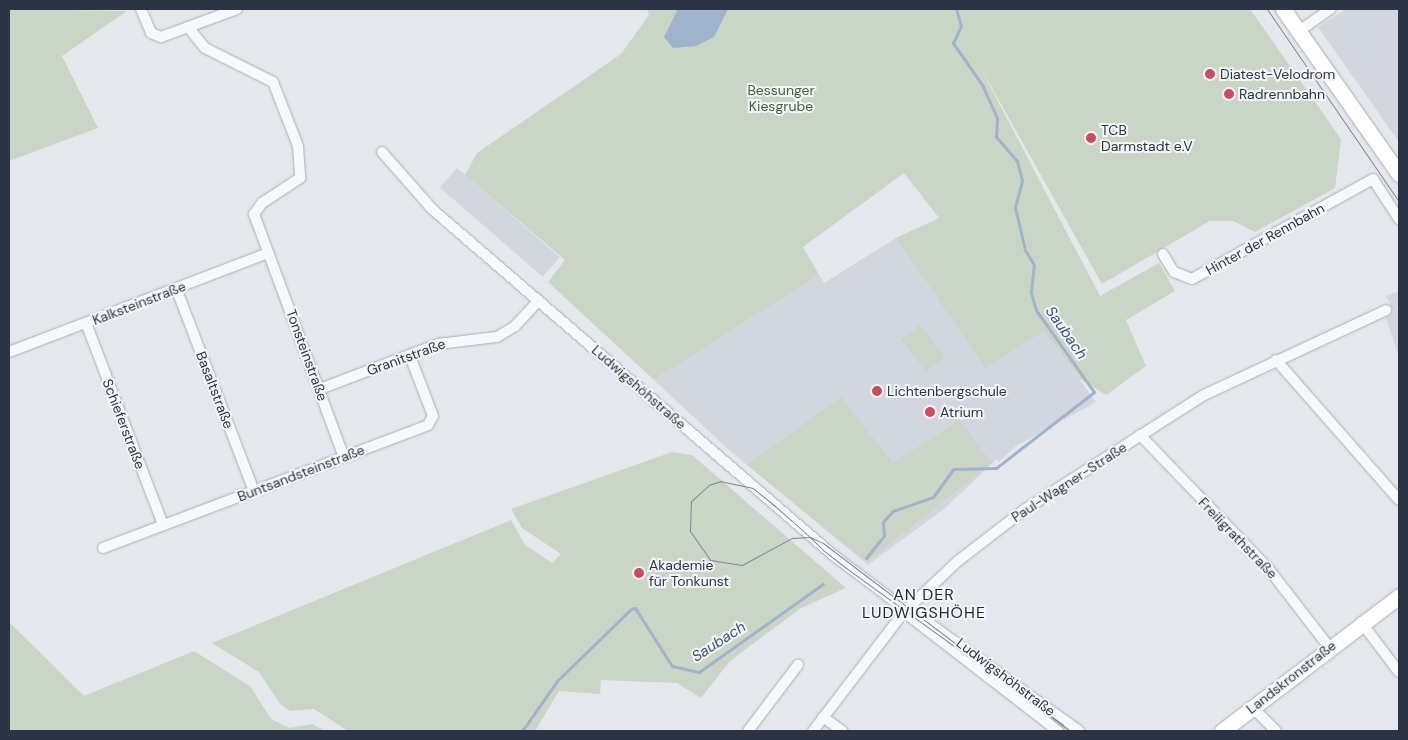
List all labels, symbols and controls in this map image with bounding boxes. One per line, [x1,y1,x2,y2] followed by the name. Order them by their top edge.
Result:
[1220,66,1335,82] place label: Diatest-Velodrom
[1204,68,1216,80] marker: Diatest-Velodrom
[747,82,815,114] park label: Bessunger Kiesgrube
[1239,86,1325,102] place label: Radrennbahn
[1223,88,1235,100] marker: Radrennbahn
[1101,122,1193,154] place label: TCB Darmstadt e.V
[1085,132,1097,144] marker: TCB Darmstadt e.V
[1203,199,1327,279] street label: Hinter der Rennbahn
[90,277,188,329] street label: Kalksteinstraße
[1041,303,1091,363] water label: Saubach
[283,307,331,403] street label: Tonsteinstraße
[364,335,448,379] street label: Granitstraße
[588,341,690,433] street label: Ludwigshöhstraße
[193,349,237,431] street label: Basaltstraße
[99,377,149,471] street label: Schieferstraße
[887,383,1007,399] place label: Lichtenbergschule
[871,385,883,397] marker: Lichtenbergschule
[940,404,983,420] place label: Atrium
[924,406,936,418] marker: Atrium
[1008,438,1130,526] street label: Paul-Wagner-Straße
[235,441,367,505] street label: Buntsandsteinstraße
[1195,494,1281,582] street label: Freiligrathstraße
[649,557,729,590] place label: Akademie für Tonkunst
[633,567,645,579] marker: Akademie für Tonkunst
[861,585,987,623] district label: AN DER LUDWIGSHÖHE
[689,618,749,666] water label: Saubach
[953,634,1059,720] street label: Ludwigshöhstraße
[1243,637,1339,717] street label: Landskronstraße

